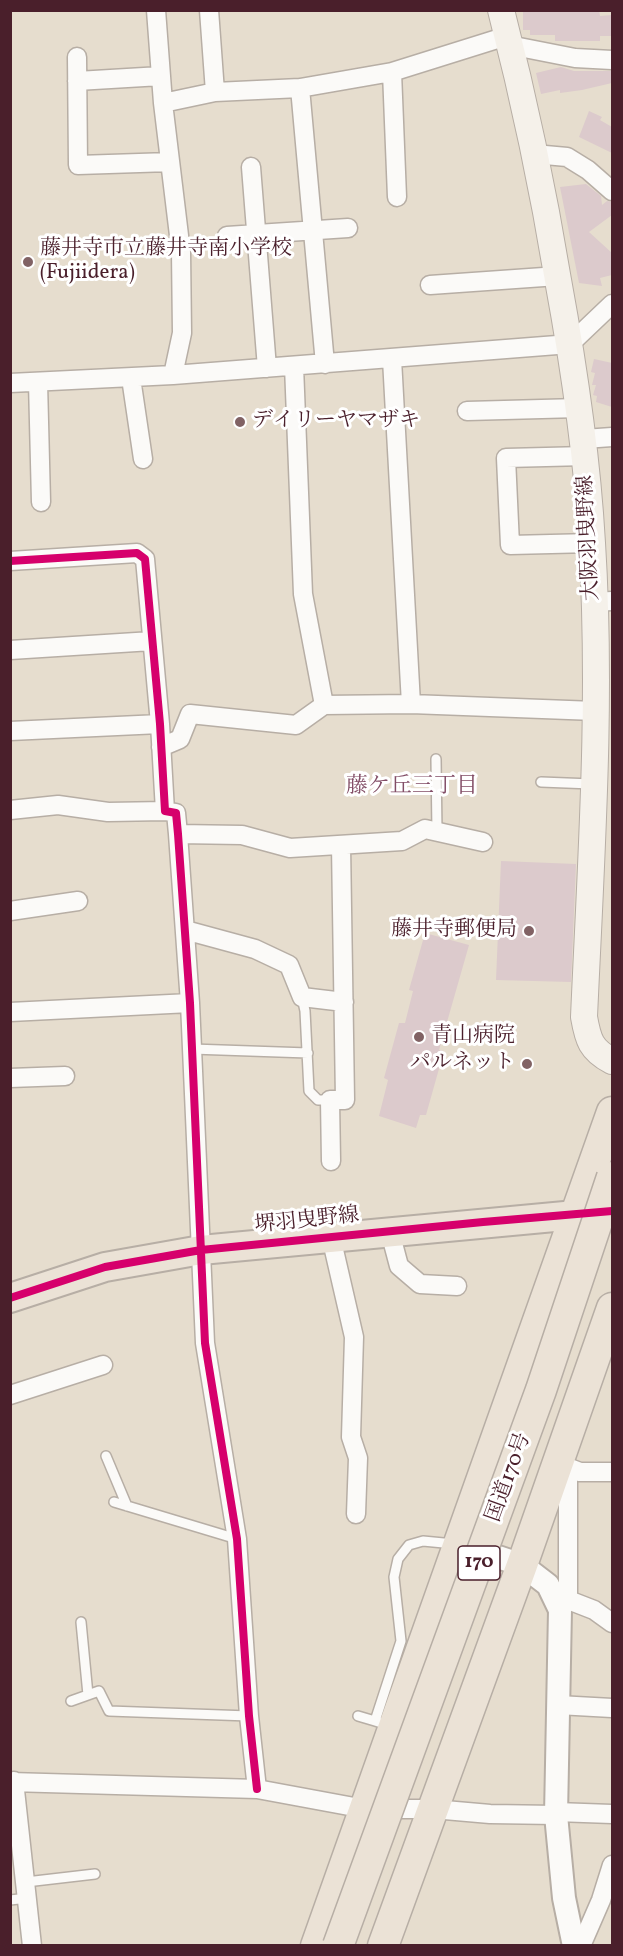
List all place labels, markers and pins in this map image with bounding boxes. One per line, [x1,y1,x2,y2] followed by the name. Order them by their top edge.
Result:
[40,237,292,287] place label: 藤井寺市立藤井寺南小学校 (Fujiidera)
[21,255,35,269] marker: 藤井寺市立藤井寺南小学校 (Fujiidera)
[252,409,420,435] place label: デイリーヤマザキ
[233,415,247,429] marker: デイリーヤマザキ
[391,918,517,944] place label: 藤井寺郵便局
[522,924,536,938] marker: 藤井寺郵便局
[431,1024,515,1050] place label: 青山病院
[412,1030,426,1044] marker: 青山病院
[410,1051,515,1077] place label: パルネット
[520,1057,534,1071] marker: パルネット

